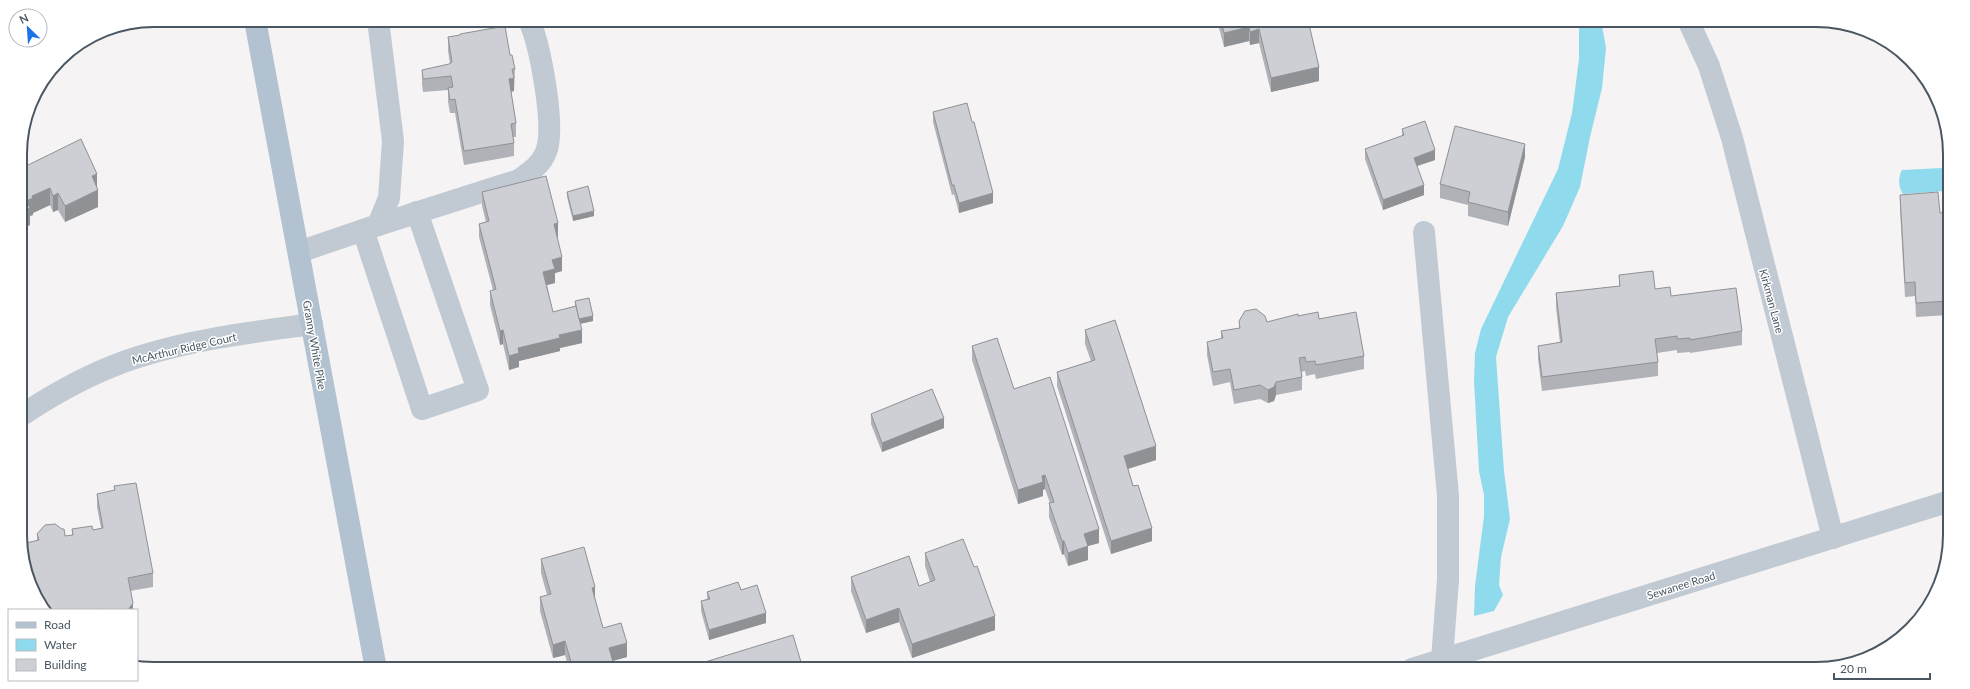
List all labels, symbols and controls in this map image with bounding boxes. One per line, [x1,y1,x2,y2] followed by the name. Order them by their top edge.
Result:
[8,8,48,48] north arrow
[17,11,30,26] text: N
[1757,267,1787,335] street label: Kirkman Lane
[301,299,329,391] street label: Granny White Pike
[130,330,238,366] street label: McArthur Ridge Court
[1645,568,1717,602] street label: Sewanee Road
[8,609,138,681] legend
[44,617,71,632] text: Road
[44,637,77,652] text: Water
[1834,655,1930,681] scale bar
[44,657,87,672] text: Building
[1840,661,1867,676] text: 20 m

